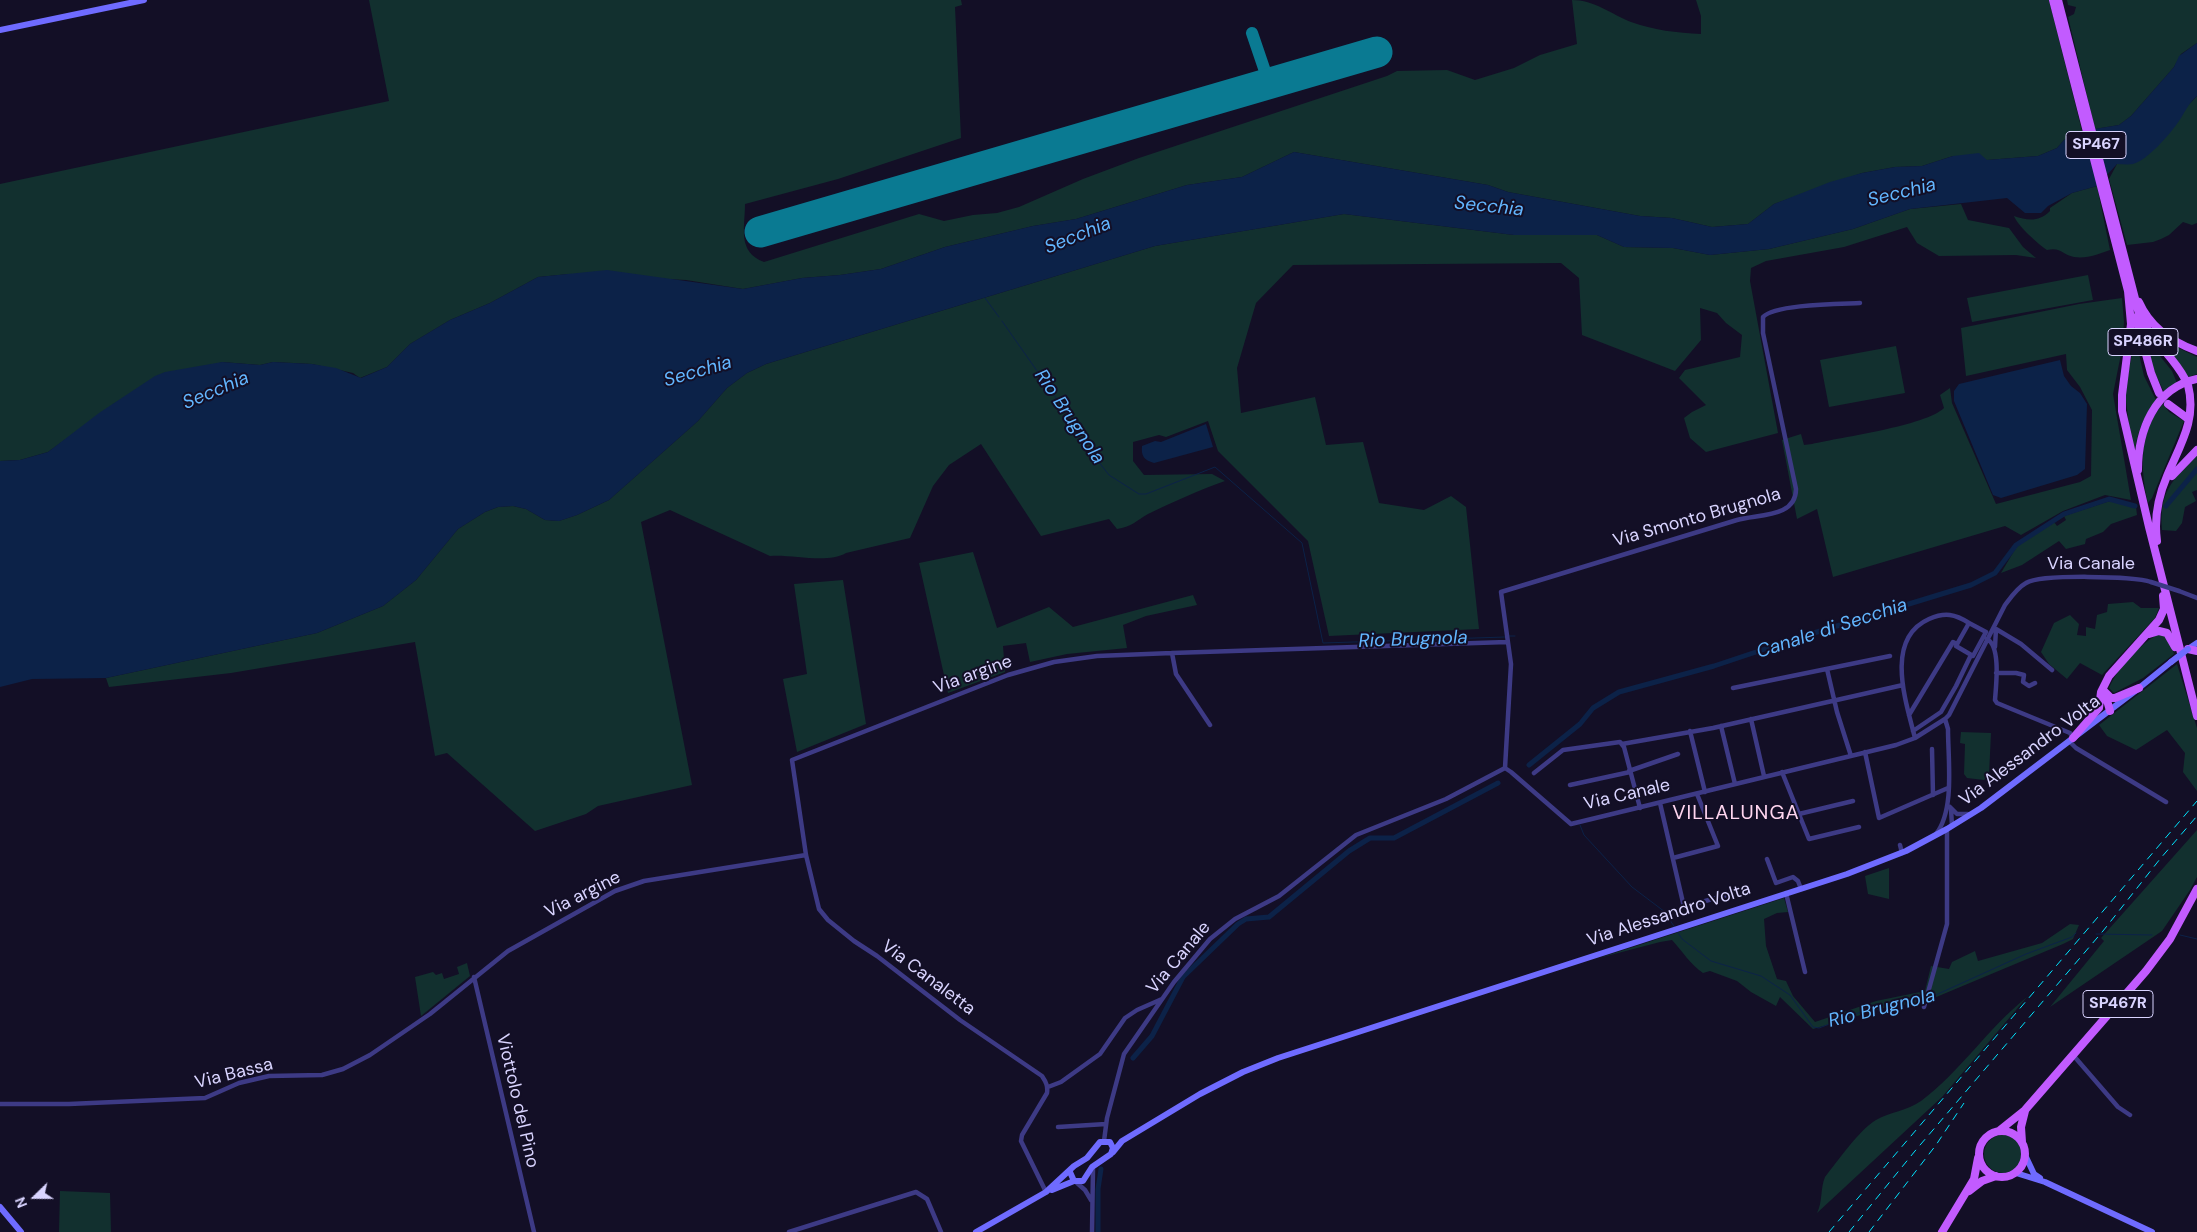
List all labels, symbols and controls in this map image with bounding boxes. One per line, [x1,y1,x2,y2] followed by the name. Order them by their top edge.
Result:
[2066,132,2126,158] road number: SP467
[1865,174,1939,212] water label: Secchia
[1453,192,1525,222] water label: Secchia
[1041,212,1115,260] water label: Secchia
[2108,328,2178,356] road number: SP486R
[661,351,735,393] water label: Secchia
[1029,365,1109,469] water label: Rio Brugnola
[179,367,253,415] water label: Secchia
[1611,484,1783,552] street label: Via Smonto Brugnola
[2047,553,2135,575] street label: Via Canale
[1754,594,1910,664] water label: Canale di Secchia
[1358,627,1468,653] water label: Rio Brugnola
[931,651,1015,699] street label: Via argine
[1955,691,2105,811] street label: Via Alessandro Volta
[1582,775,1672,815] street label: Via Canale
[1671,802,1801,826] district label: VILLALUNGA
[542,867,624,923] street label: Via argine
[1584,878,1754,952] street label: Via Alessandro Volta
[1142,917,1216,999] street label: Via Canale
[877,936,979,1020] street label: Via Canaletta
[1826,985,1938,1033] water label: Rio Brugnola
[2083,991,2153,1018] road number: SP467R
[491,1032,543,1170] street label: Viottolo del Pino
[193,1054,275,1094] street label: Via Bassa
[10,1172,60,1222] north arrow
[11,1195,31,1211] text: N

